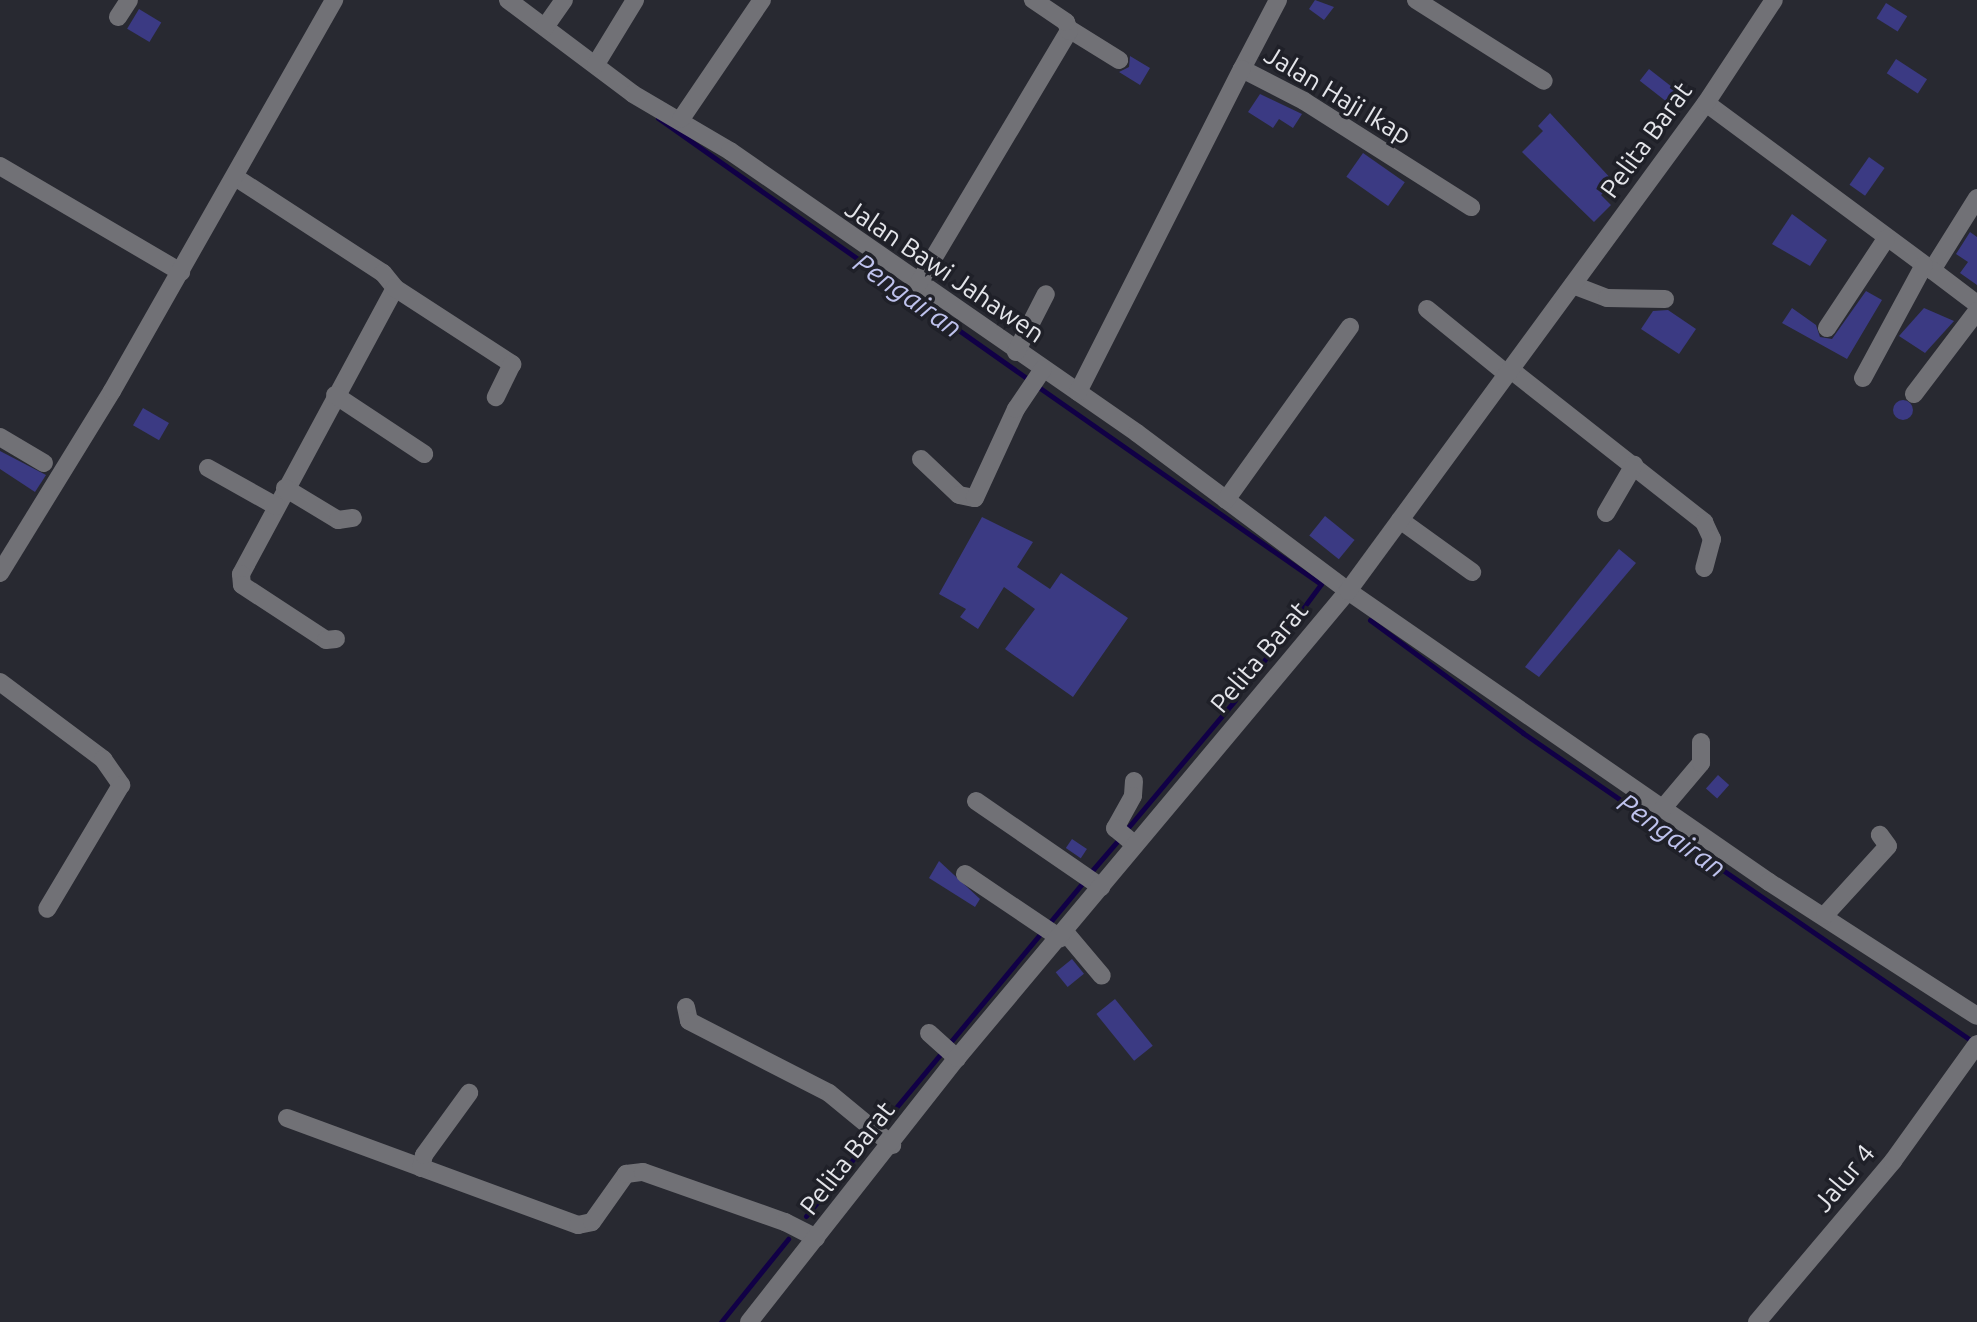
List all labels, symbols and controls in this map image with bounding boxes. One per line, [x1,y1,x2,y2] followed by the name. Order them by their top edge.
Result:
[1259,39,1417,151] street label: Jalan Haji Ikap
[1594,76,1698,204] street label: Pelita Barat
[840,193,1050,349] street label: Jalan Bawi Jahawen
[847,246,969,344] water label: Pengairan
[1204,595,1314,719] street label: Pelita Barat
[1611,786,1733,884] water label: Pengairan
[793,1095,901,1221] street label: Pelita Barat
[1807,1138,1881,1218] street label: Jalur 4

